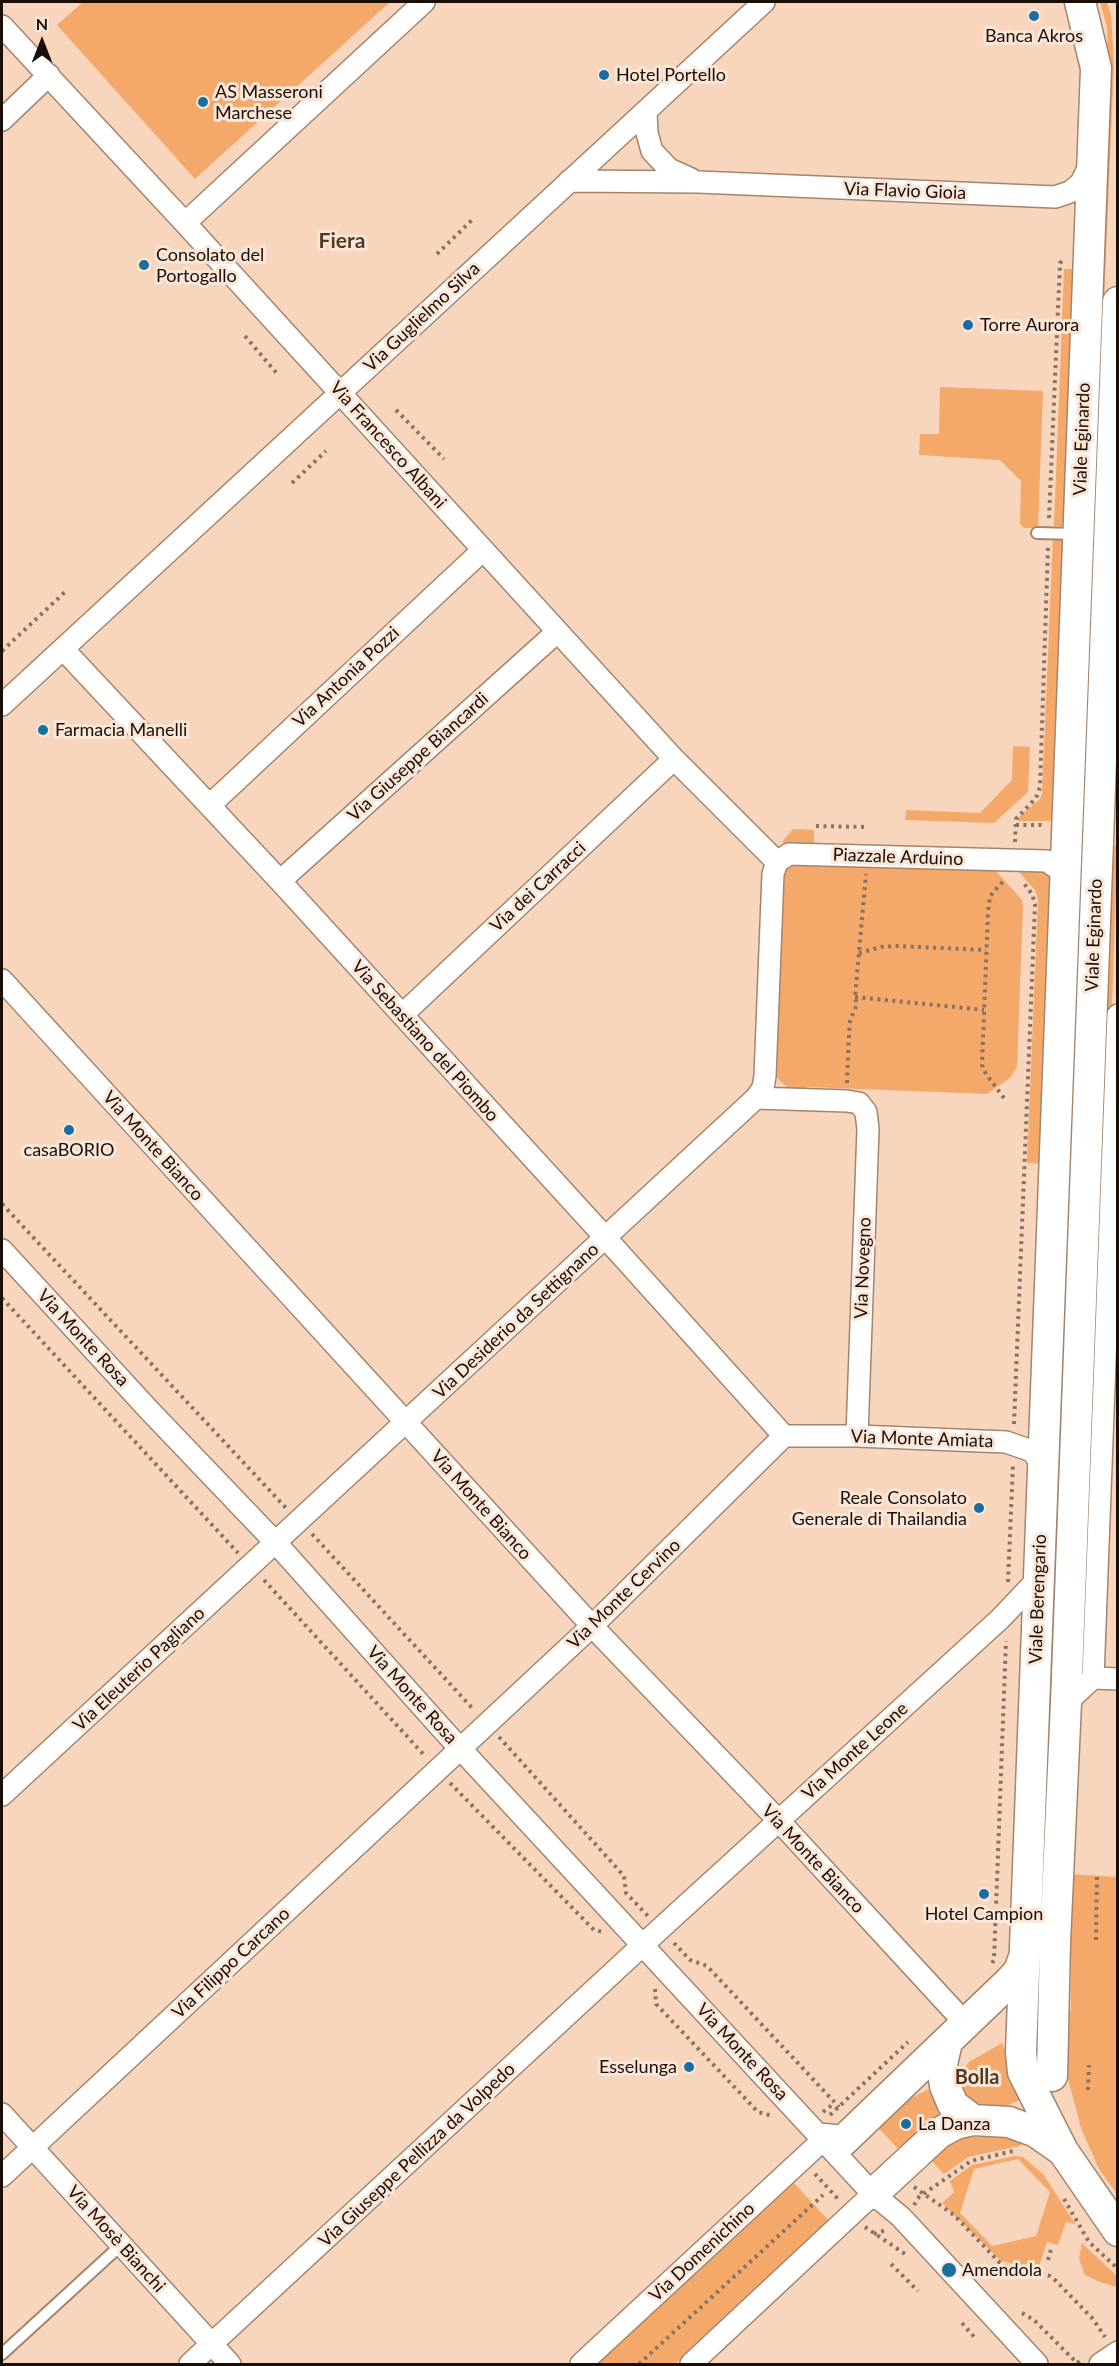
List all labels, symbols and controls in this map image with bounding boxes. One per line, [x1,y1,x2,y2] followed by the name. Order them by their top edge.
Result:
[1027,9,1041,23] marker: Banca Akros
[12,12,72,72] north arrow
[36,14,48,33] text: N
[985,25,1083,47] place label: Banca Akros
[616,64,726,86] place label: Hotel Portello
[597,68,611,82] marker: Hotel Portello
[215,81,323,124] place label: AS Masseroni Marchese
[196,95,210,109] marker: AS Masseroni Marchese
[843,178,967,204] street label: Via Flavio Gioia
[319,228,365,254] district label: Fiera
[156,244,264,286] place label: Consolato del Portogallo
[137,258,151,272] marker: Consolato del Portogallo
[360,258,484,376] street label: Via Guglielmo Silva
[980,314,1079,336] place label: Torre Aurora
[961,318,975,332] marker: Torre Aurora
[325,377,451,513] street label: Via Francesco Albani
[1069,382,1095,496] street label: Viale Eginardo
[288,622,404,732] street label: Via Antonia Pozzi
[343,688,493,826] street label: Via Giuseppe Biancardi
[55,719,187,741] place label: Farmacia Manelli
[36,723,50,737] marker: Farmacia Manelli
[486,837,590,937] street label: Via dei Carracci
[832,844,964,870] street label: Piazzale Arduino
[1081,878,1107,992] street label: Viale Eginardo
[347,956,503,1126] street label: Via Sebastiano del Piombo
[98,1087,208,1205] street label: Via Monte Bianco
[62,1123,76,1137] marker: casaBORIO
[24,1139,114,1161] place label: casaBORIO
[850,1217,876,1319] street label: Via Novegno
[429,1239,603,1403] street label: Via Desiderio da Settignano
[33,1285,133,1391] street label: Via Monte Rosa
[850,1426,994,1452] street label: Via Monte Amiata
[426,1446,536,1564] street label: Via Monte Bianco
[792,1487,967,1530] place label: Reale Consolato Generale di Thailandia
[972,1501,986,1515] marker: Reale Consolato Generale di Thailandia
[1025,1534,1051,1664] street label: Viale Berengario
[563,1535,685,1653] street label: Via Monte Cervino
[69,1602,209,1736] street label: Via Eleuterio Pagliano
[362,1641,462,1749] street label: Via Monte Rosa
[798,1698,912,1804] street label: Via Monte Leone
[757,1800,869,1918] street label: Via Monte Bianco
[977,1887,991,1901] marker: Hotel Campion
[168,1903,294,2023] street label: Via Filippo Carcano
[925,1903,1043,1925] place label: Hotel Campion
[692,1999,792,2105] street label: Via Monte Rosa
[599,2056,677,2078] place label: Esselunga
[314,2058,520,2252] street label: Via Giuseppe Pellizza da Volpedo
[682,2060,696,2074] marker: Esselunga
[955,2066,999,2090] district label: Bolla
[918,2113,990,2135] place label: La Danza
[899,2117,913,2131] marker: La Danza
[62,2181,170,2297] street label: Via Mosè Bianchi
[645,2198,759,2306] street label: Via Domenichino
[962,2259,1042,2281] place label: Amendola
[940,2261,958,2279] marker: Amendola

